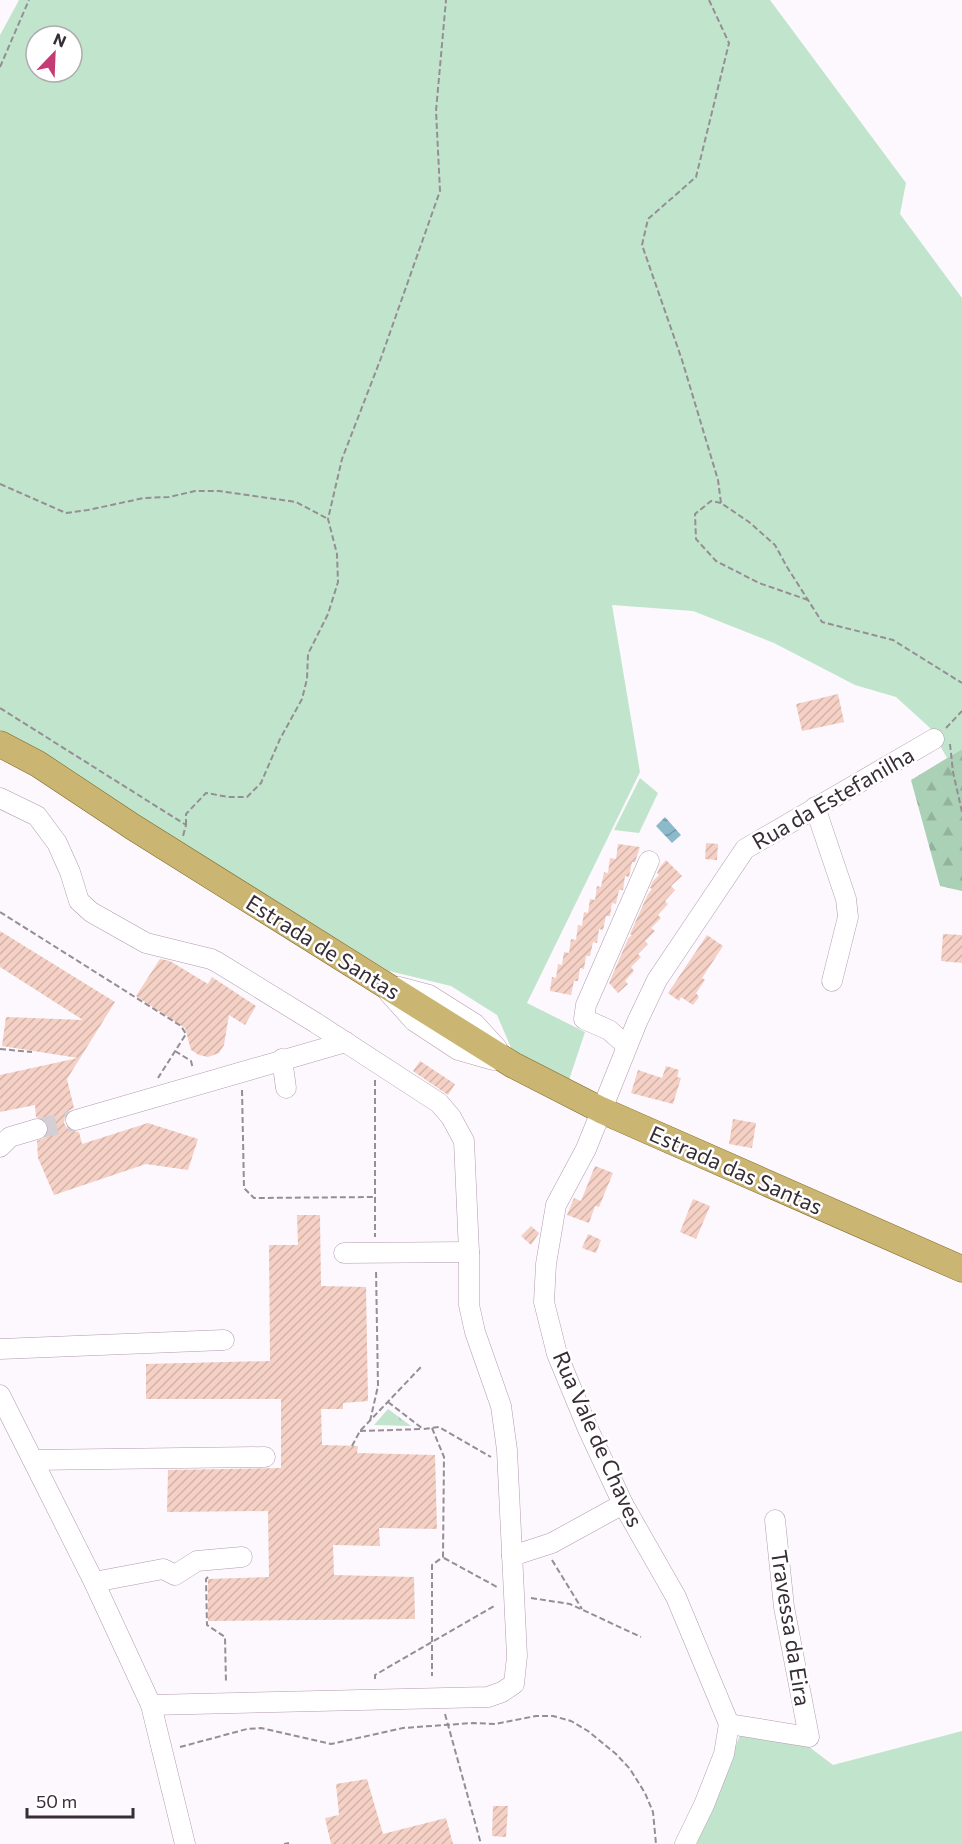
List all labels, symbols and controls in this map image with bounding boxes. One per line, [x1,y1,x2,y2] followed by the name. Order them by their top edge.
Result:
[24,24,84,84] north arrow
[51,29,69,51] text: N
[747,740,918,855] street label: Rua da Estefanilha
[241,888,405,1005] street label: Estrada de Santas
[646,1119,827,1220] street label: Estrada das Santas
[548,1347,649,1531] street label: Rua Vale de Chaves
[766,1548,817,1708] street label: Travessa da Eira
[27,1781,134,1819] scale bar
[36,1790,77,1812] text: 50 m

